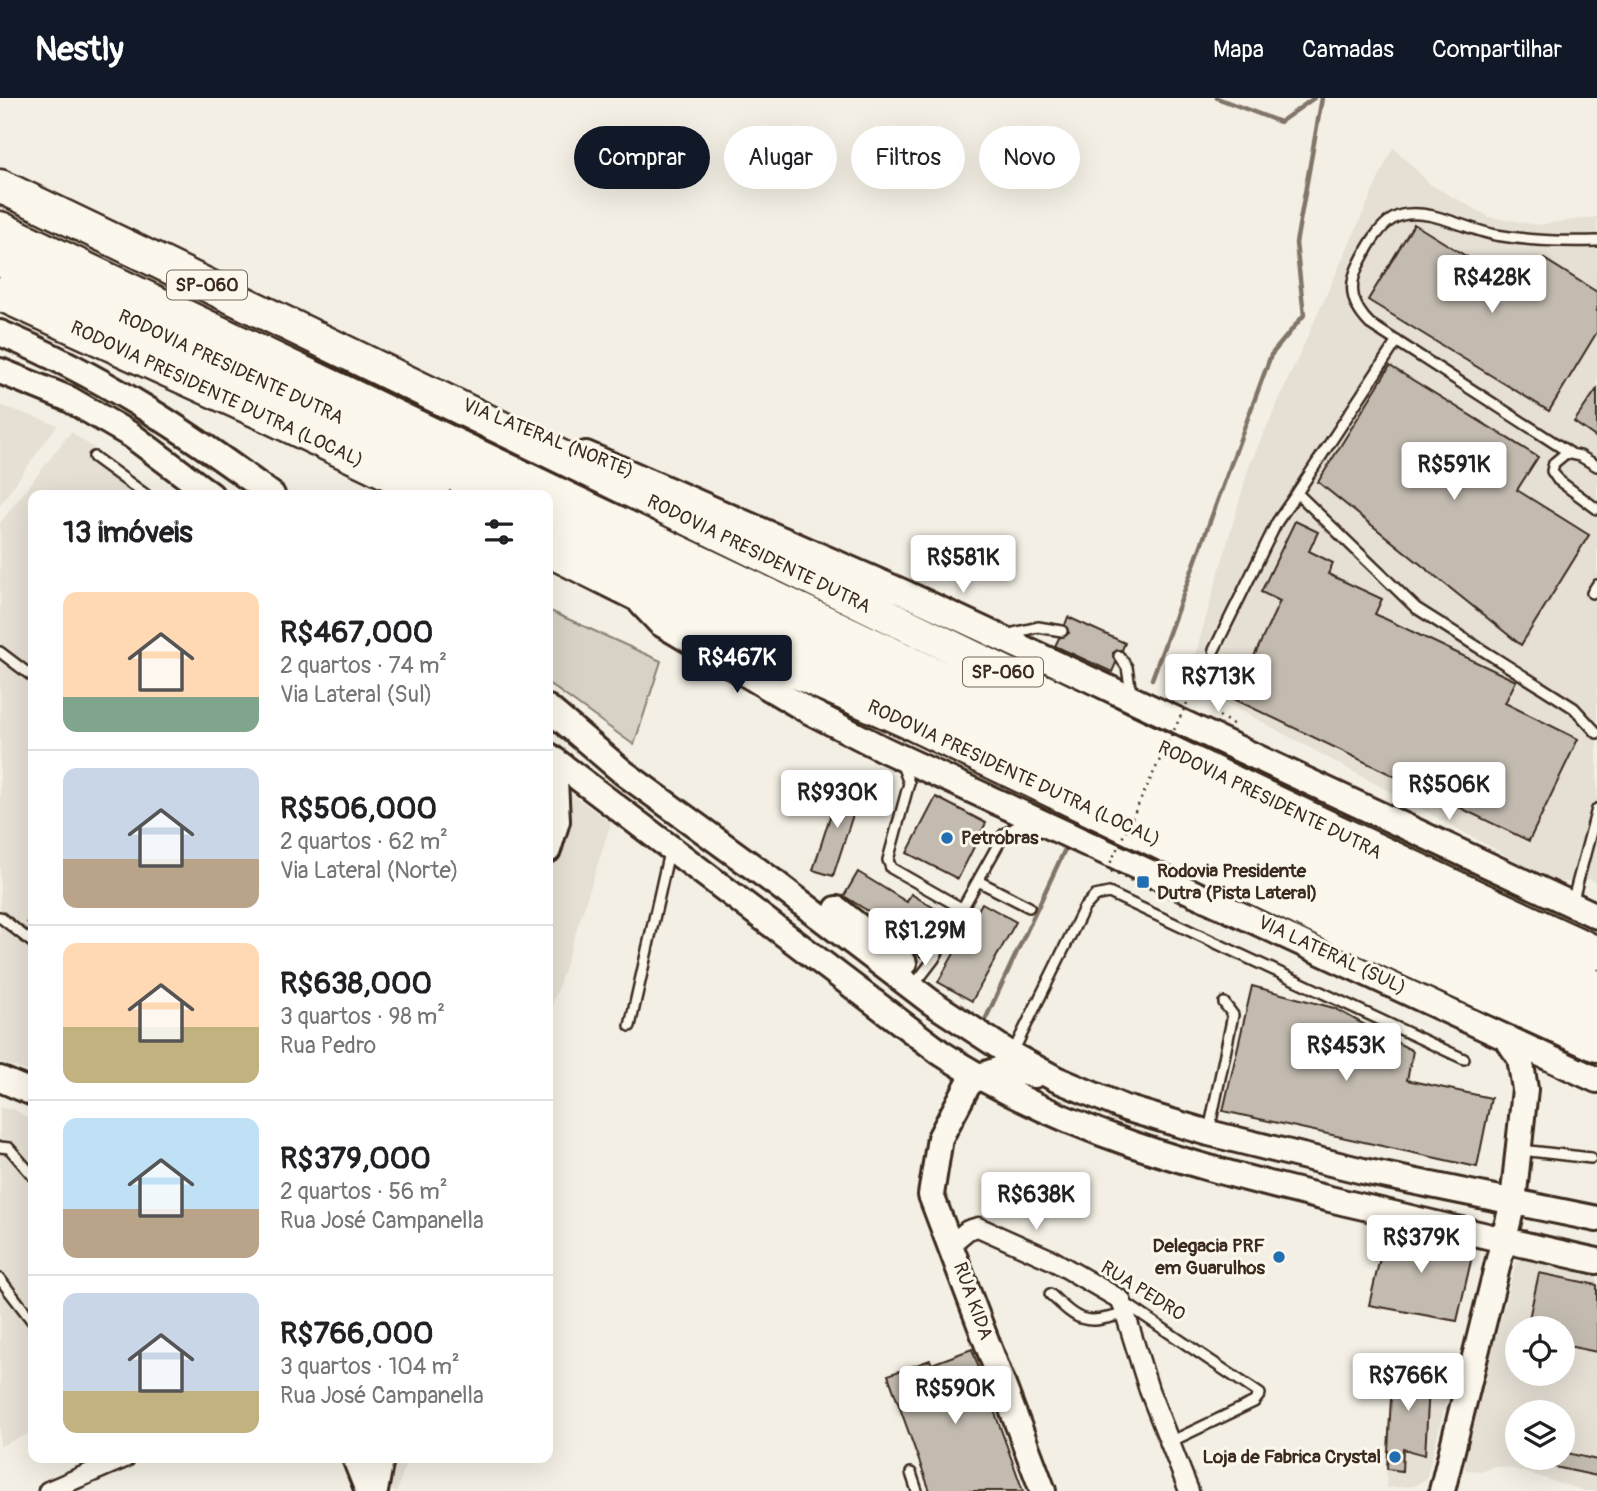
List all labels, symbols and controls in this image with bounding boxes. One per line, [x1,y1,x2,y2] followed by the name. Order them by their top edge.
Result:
[35,29,124,70] text: Nestly
[1213,35,1264,64] text: Mapa
[1302,35,1394,64] text: Camadas
[1432,35,1562,64] text: Compartilhar
[574,126,710,189] chip: Comprar
[724,126,837,189] chip: Alugar
[851,126,965,189] chip: Filtros
[979,126,1080,189] chip: Novo
[1435,256,1549,315] pin: R$428K
[1453,263,1531,292] text: R$428K
[167,270,247,300] road number: SP-060
[114,304,348,430] street label: RODOVIA PRESIDENTE DUTRA
[67,315,367,473] street label: RODOVIA PRESIDENTE DUTRA (LOCAL)
[459,393,637,483] street label: VIA LATERAL (NORTE)
[1397,442,1511,502] pin: R$591K
[1418,450,1490,479] text: R$591K
[643,489,875,619] street label: RODOVIA PRESIDENTE DUTRA
[480,513,518,551] icon: filters
[63,514,193,551] text: 13 imóveis
[906,536,1020,595] pin: R$581K
[927,543,999,572] text: R$581K
[280,614,433,651] text: R$467,000
[119,620,203,704] icon: home
[680,636,794,695] pin: R$467K
[698,643,776,672] text: R$467K
[280,651,447,680] text: 2 quartos · 74 m²
[1161,654,1275,714] pin: R$713K
[963,658,1043,686] road number: SP-060
[1181,662,1255,691] text: R$713K
[280,680,432,709] text: Via Lateral (Sul)
[864,694,1164,852] street label: RODOVIA PRESIDENTE DUTRA (LOCAL)
[1154,735,1386,865] street label: RODOVIA PRESIDENTE DUTRA
[1392,762,1506,822] pin: R$506K
[780,770,894,830] pin: R$930K
[1408,770,1490,799] text: R$506K
[797,778,877,807] text: R$930K
[280,790,437,827] text: R$506,000
[119,796,203,880] icon: home
[961,826,1039,850] place label: Petrobras
[280,827,448,856] text: 2 quartos · 62 m²
[939,830,955,846] marker: Petrobras
[280,856,459,885] text: Via Lateral (Norte)
[1157,859,1317,905] place label: Rodovia Presidente Dutra (Pista Lateral)
[1135,874,1151,890] marker: Rodovia Presidente Dutra (Pista Lateral)
[860,908,990,968] pin: R$1.29M
[1254,910,1410,1000] street label: VIA LATERAL (SUL)
[884,916,966,945] text: R$1.29M
[280,965,432,1002] text: R$638,000
[119,971,203,1055] icon: home
[280,1002,445,1031] text: 3 quartos · 98 m²
[1289,1024,1403,1083] pin: R$453K
[280,1031,376,1060] text: Rua Pedro
[1307,1031,1385,1060] text: R$453K
[280,1140,431,1177] text: R$379,000
[119,1146,203,1230] icon: home
[979,1172,1093,1232] pin: R$638K
[280,1177,448,1206] text: 2 quartos · 56 m²
[997,1180,1075,1209] text: R$638K
[280,1206,484,1235] text: Rua José Campanella
[1364,1216,1478,1275] pin: R$379K
[1383,1223,1459,1252] text: R$379K
[1153,1234,1266,1280] place label: Delegacia PRF em Guarulhos
[1271,1249,1287,1265] marker: Delegacia PRF em Guarulhos
[1096,1256,1190,1326] street label: RUA PEDRO
[948,1259,998,1343] street label: RUA KIDA
[280,1315,434,1352] text: R$766,000
[1505,1316,1575,1470] map controls
[1505,1316,1575,1386] button: locate
[119,1321,203,1405] icon: home
[280,1352,460,1381] text: 3 quartos · 104 m²
[1351,1354,1465,1413] pin: R$766K
[1369,1361,1447,1390] text: R$766K
[898,1366,1012,1426] pin: R$590K
[915,1374,995,1403] text: R$590K
[280,1381,484,1410] text: Rua José Campanella
[1505,1400,1575,1470] button: layers
[1202,1445,1381,1469] place label: Loja de Fabrica Crystal
[1387,1449,1403,1465] marker: Loja de Fabrica Crystal

